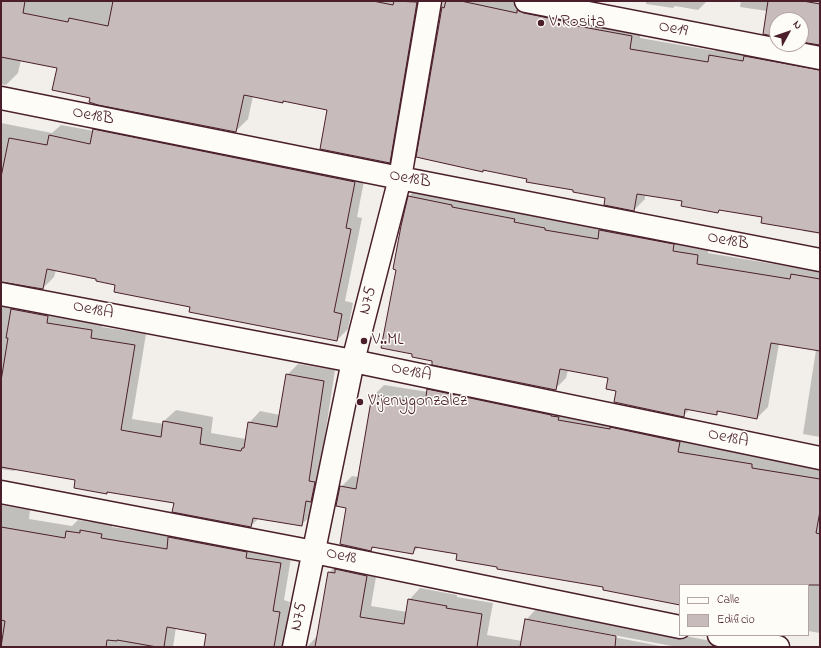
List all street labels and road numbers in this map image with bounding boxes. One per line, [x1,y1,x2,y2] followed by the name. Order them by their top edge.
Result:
[657,17,689,43] street label: Oe19
[70,103,116,131] street label: Oe18B
[387,166,433,194] street label: Oe18B
[705,228,751,256] street label: Oe18B
[356,285,382,317] street label: N75
[71,297,115,325] street label: Oe18A
[389,359,433,387] street label: Oe18A
[706,425,750,453] street label: Oe18A
[324,544,358,570] street label: Oe18
[287,601,313,633] street label: N75

